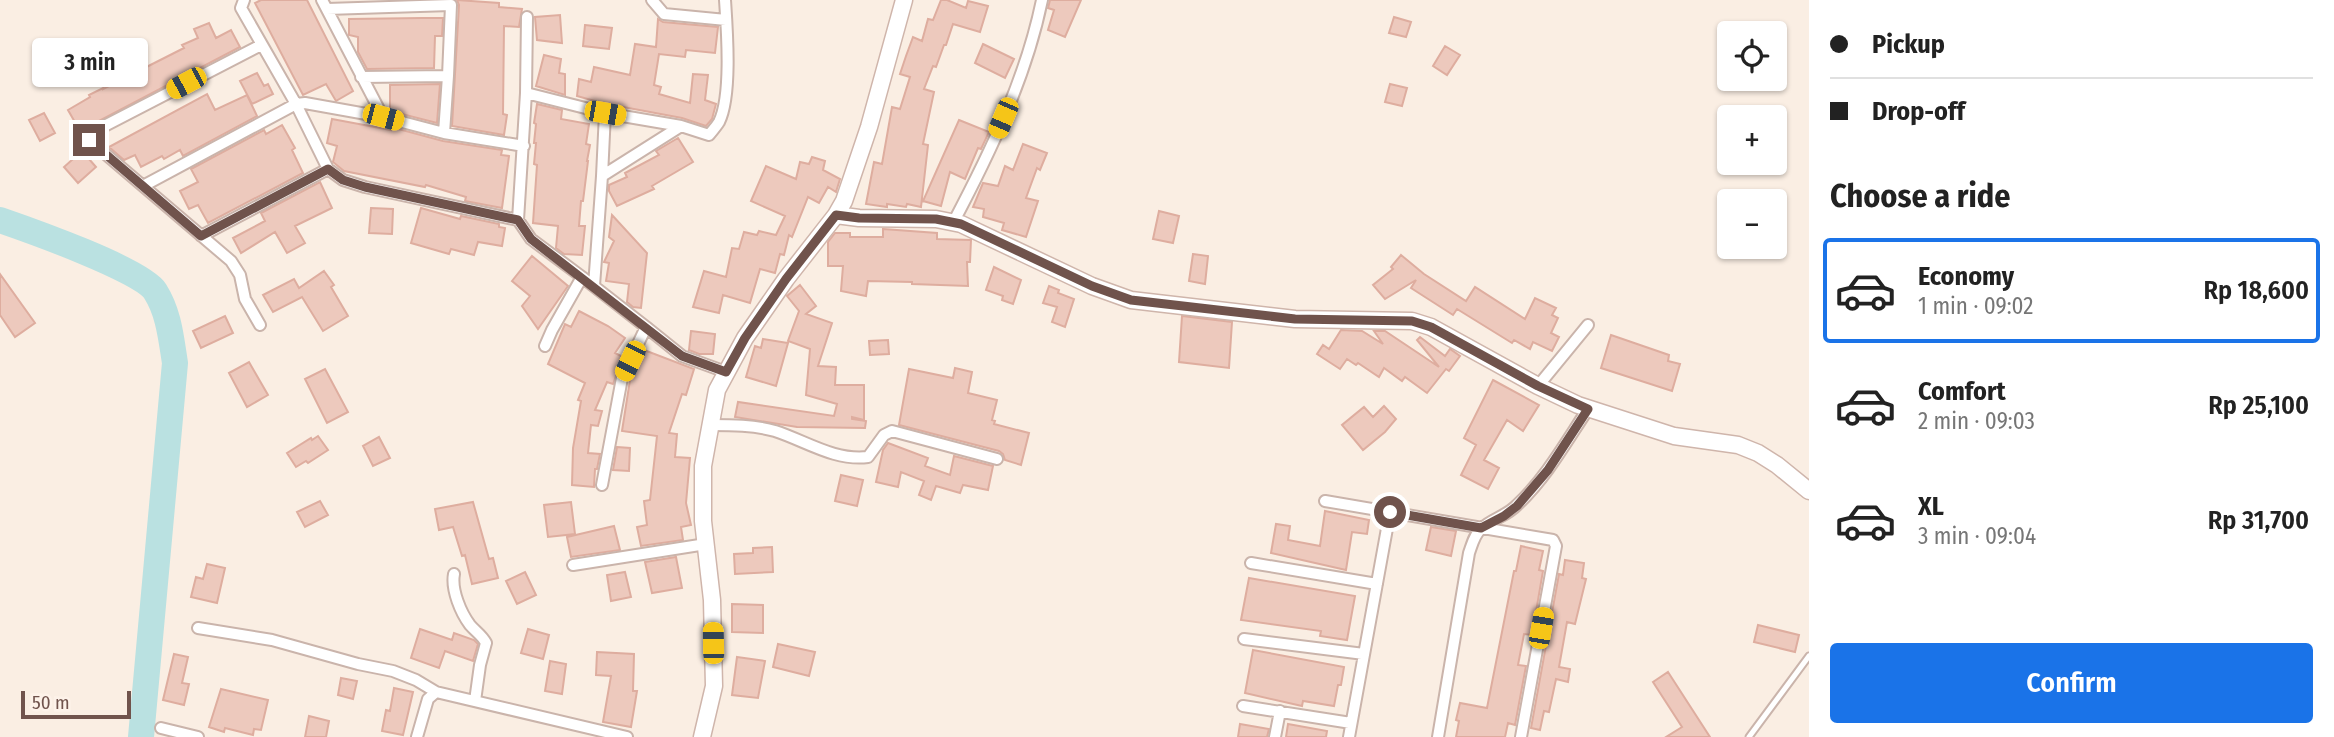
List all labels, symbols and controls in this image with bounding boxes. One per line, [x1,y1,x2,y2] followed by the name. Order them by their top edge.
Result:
[1717,21,1787,259] map controls
[1717,21,1787,91] button: locate
[1872,29,1945,60] text: Pickup
[31,38,147,88] callout: 3 min
[64,48,116,76] text: 3 min
[163,64,210,102] car
[986,95,1021,141] car
[1872,96,1965,127] text: Drop-off
[583,99,628,127] car
[360,101,407,133] car
[1717,105,1787,175] button: +
[73,124,105,156] route end
[1830,177,2011,215] text: Choose a ride
[1717,189,1787,259] button: −
[1834,259,1897,322] icon: car
[1918,261,2014,292] text: Economy
[2203,275,2309,306] text: Rp 18,600
[1918,292,2033,320] text: 1 min · 09:02
[612,338,649,384] car
[1834,374,1897,437] icon: car
[1918,376,2006,407] text: Comfort
[2208,390,2309,421] text: Rp 25,100
[1918,407,2035,435] text: 2 min · 09:03
[1834,489,1897,552] icon: car
[1918,491,1944,522] text: XL
[1374,496,1406,528] route start
[2208,505,2309,536] text: Rp 31,700
[1918,522,2036,550] text: 3 min · 09:04
[1528,605,1555,651] car
[703,622,724,664] car
[1830,643,2313,723] button: Confirm
[21,688,131,720] scale bar
[32,691,70,714] text: 50 m

